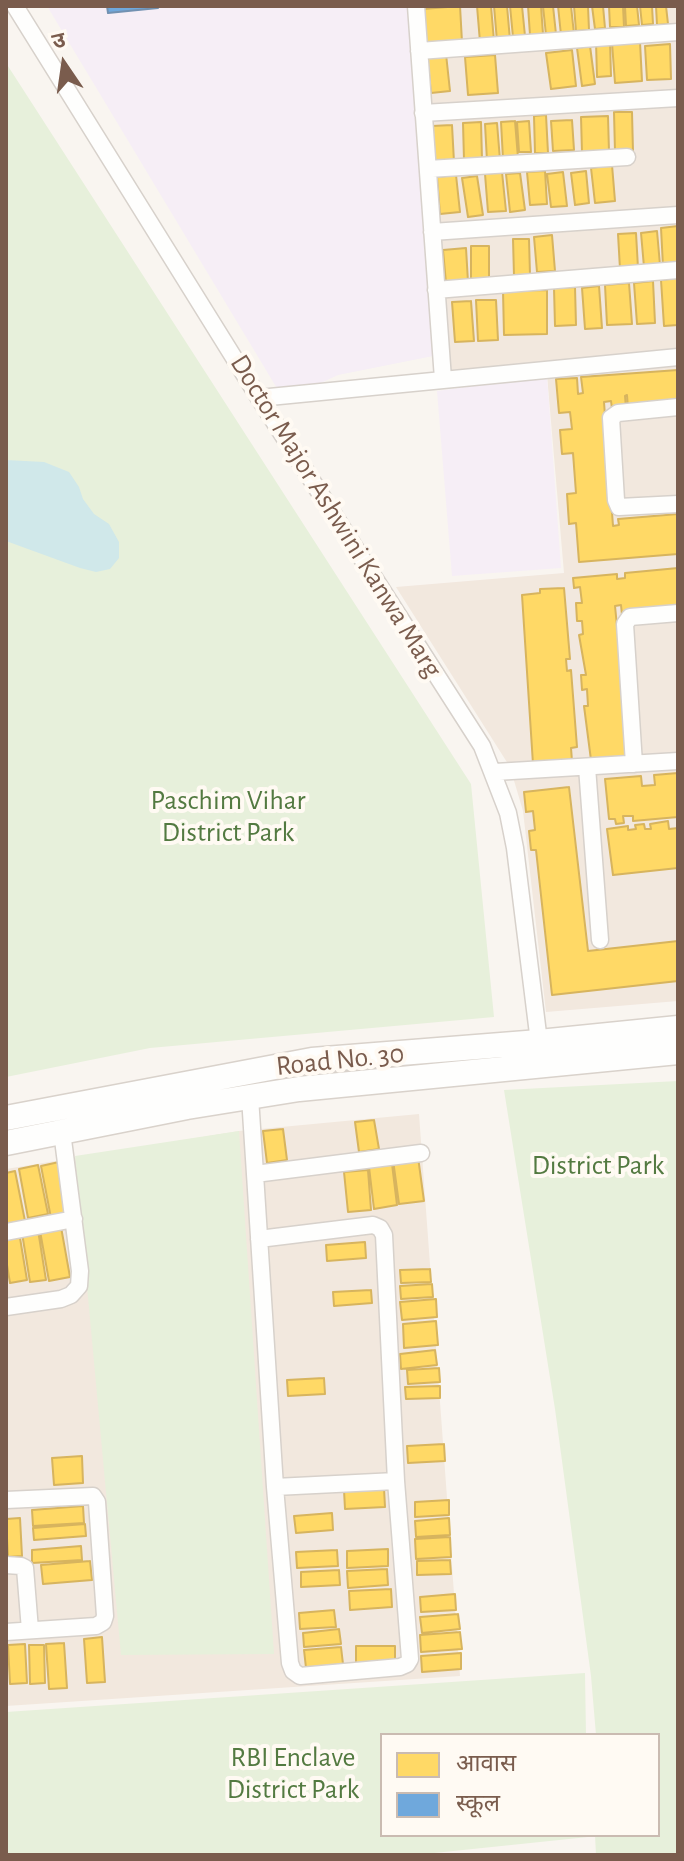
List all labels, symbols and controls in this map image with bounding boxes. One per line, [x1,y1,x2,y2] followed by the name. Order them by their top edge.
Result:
[24,24,104,104] north arrow
[50,28,67,53] text: उ
[223,348,449,684] street label: Doctor Major Ashwini Kanwa Marg
[150,784,306,850] park label: Paschim Vihar District Park
[274,1037,406,1083] street label: Road No. 30
[532,1149,664,1183] park label: District Park
[380,1733,660,1837] legend
[227,1741,359,1807] park label: RBI Enclave District Park
[456,1752,516,1776] text: आवास
[456,1792,500,1816] text: स्कूल

